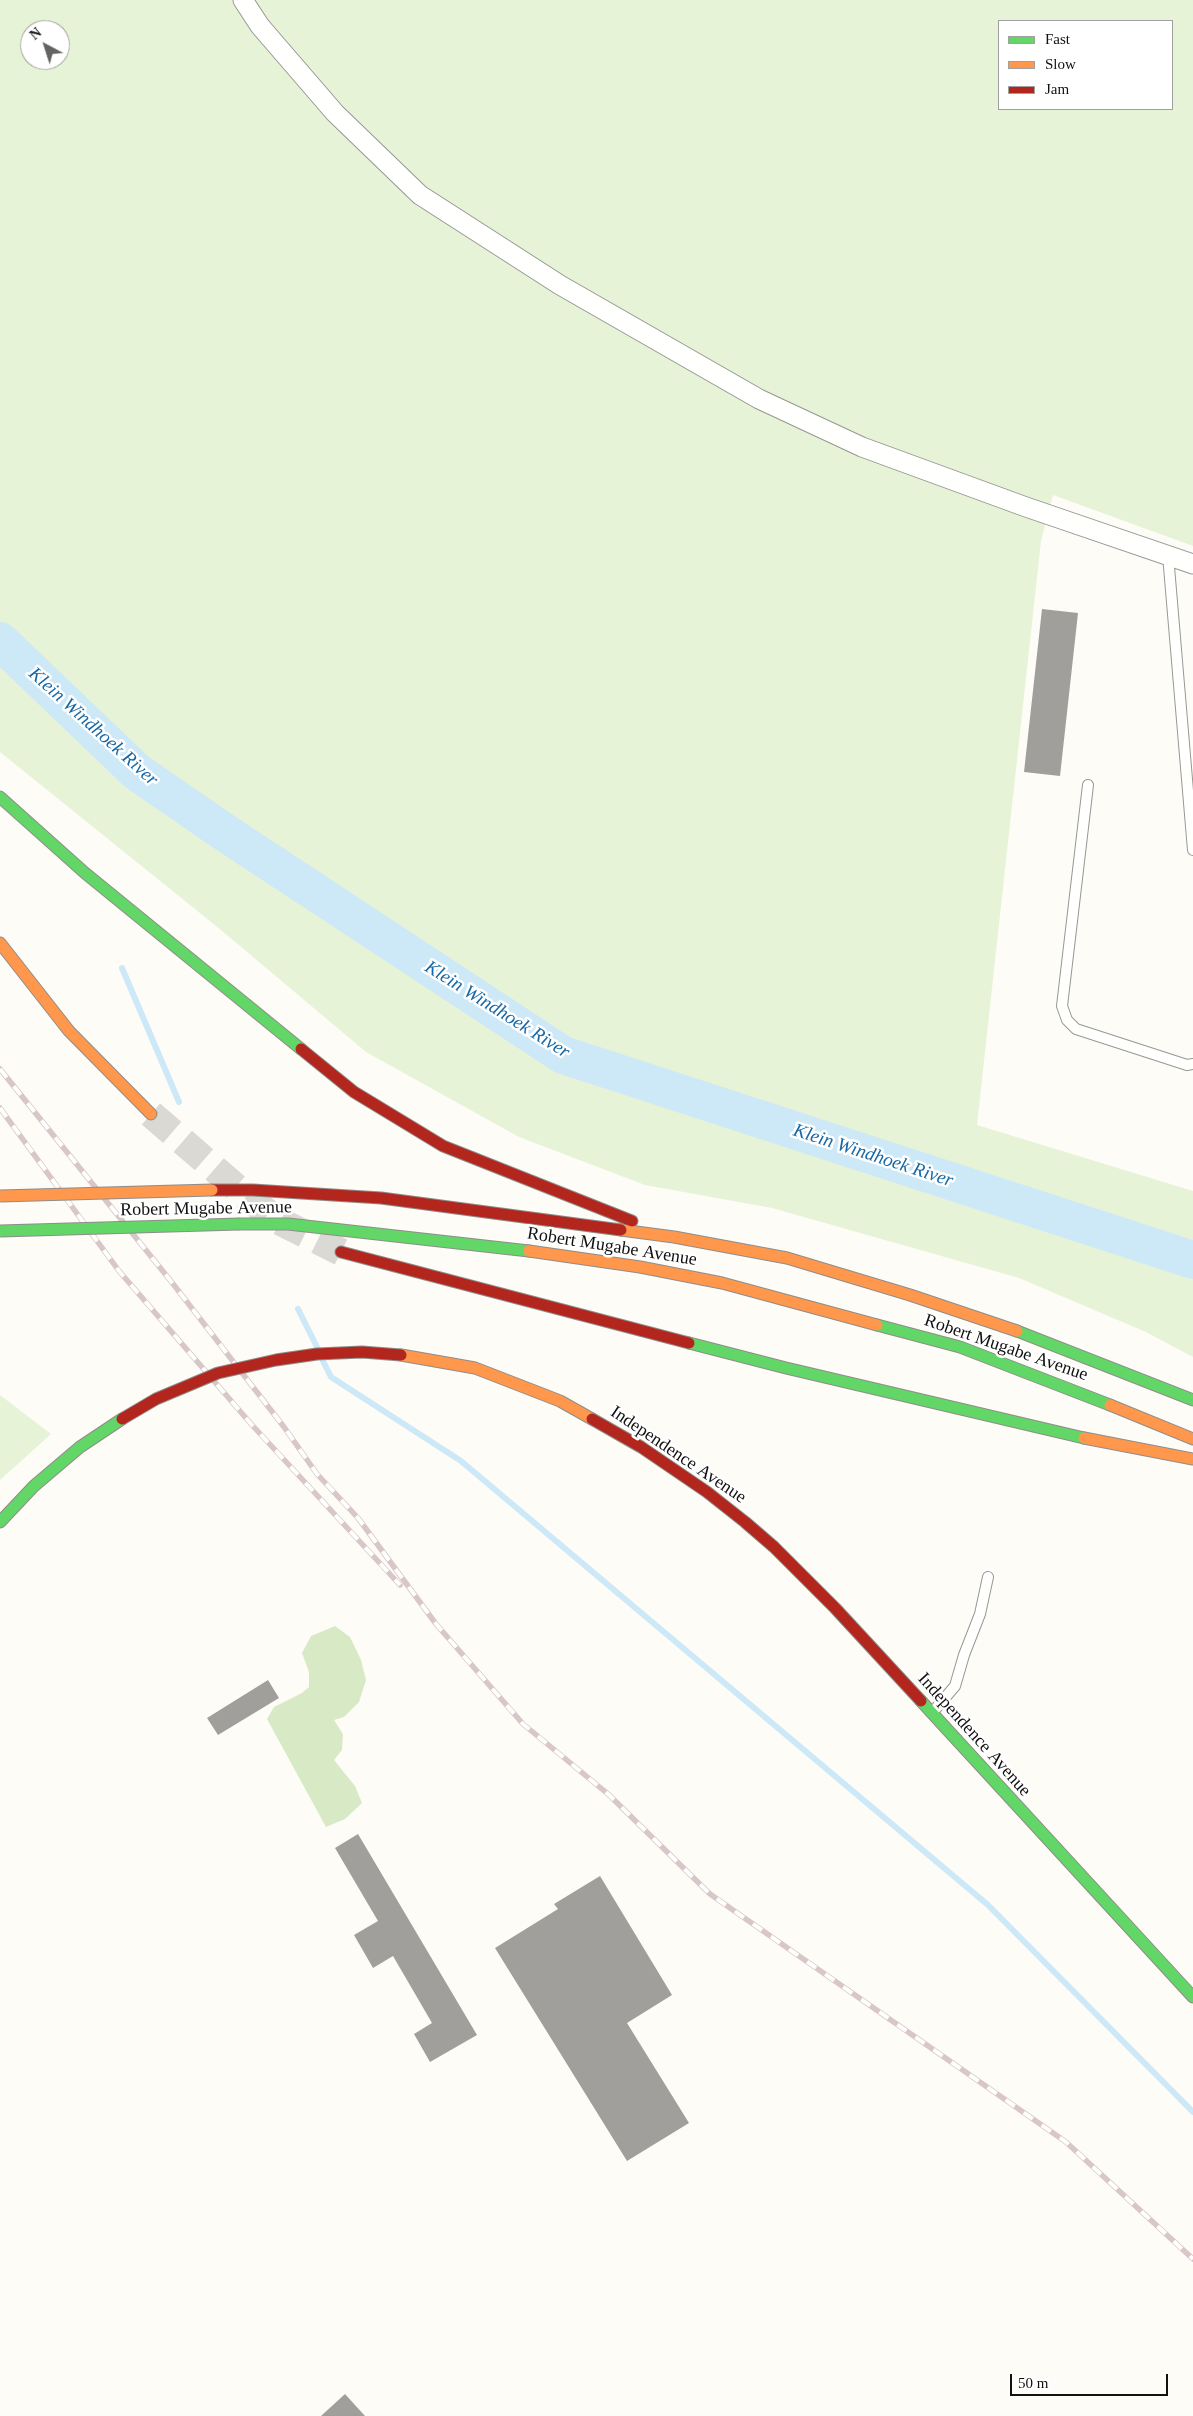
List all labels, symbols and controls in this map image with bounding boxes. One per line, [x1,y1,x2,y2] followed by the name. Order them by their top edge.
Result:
[20,20,70,70] north arrow
[998,20,1173,110] legend
[27,25,44,43] text: N
[1045,31,1070,47] text: Fast
[1045,56,1076,72] text: Slow
[1045,81,1069,97] text: Jam
[23,663,163,791] water label: Klein Windhoek River
[420,956,574,1064] water label: Klein Windhoek River
[790,1119,956,1193] water label: Klein Windhoek River
[120,1197,292,1221] street label: Robert Mugabe Avenue
[526,1223,698,1271] street label: Robert Mugabe Avenue
[921,1310,1091,1386] street label: Robert Mugabe Avenue
[606,1402,750,1508] street label: Independence Avenue
[913,1669,1035,1801] street label: Independence Avenue
[1013,2364,1170,2396] scale bar
[1018,2375,1048,2391] text: 50 m

